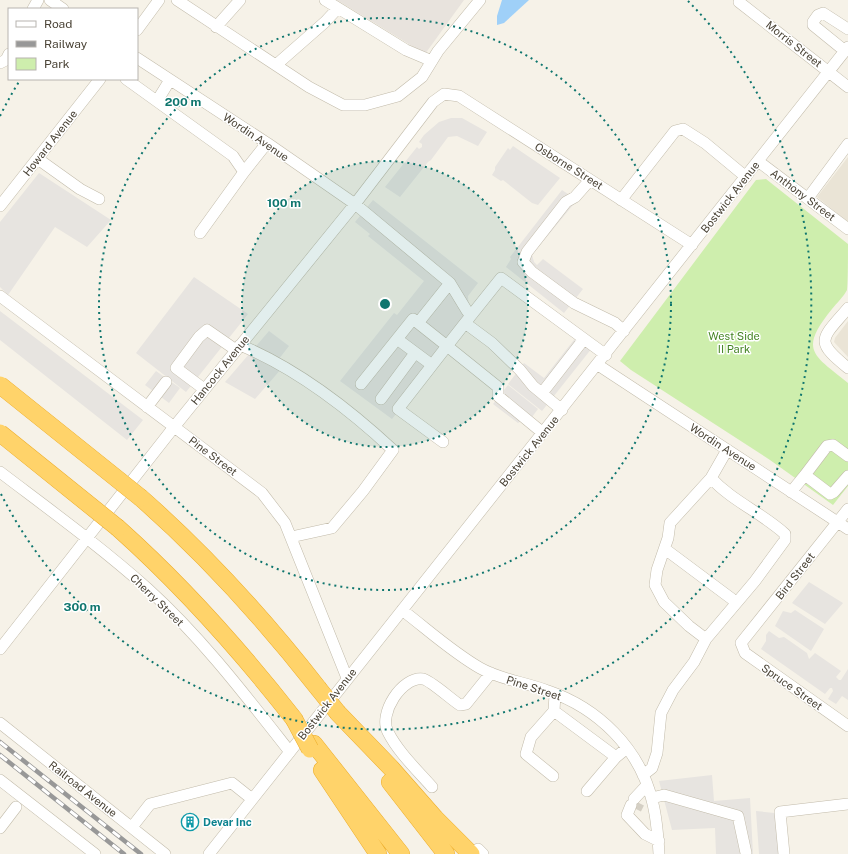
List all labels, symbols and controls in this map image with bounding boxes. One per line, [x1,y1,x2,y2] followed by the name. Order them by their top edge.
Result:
[8,8,138,80] legend
[44,17,72,31] text: Road
[764,18,824,70] street label: Morris Street
[44,37,88,51] text: Railway
[44,57,70,71] text: Park
[165,95,201,109] text: 200 m
[21,108,79,178] street label: Howard Avenue
[221,111,291,163] street label: Wordin Avenue
[533,140,605,192] street label: Osborne Street
[698,159,762,235] street label: Bostwick Avenue
[768,167,838,223] street label: Anthony Street
[267,196,301,210] text: 100 m
[378,297,392,311] centre of rings
[708,330,760,355] park label: West Side II Park
[188,333,252,407] street label: Hancock Avenue
[497,413,561,489] street label: Bostwick Avenue
[688,421,758,473] street label: Wordin Avenue
[187,434,239,478] street label: Pine Street
[773,550,817,602] street label: Bird Street
[128,572,186,628] street label: Cherry Street
[64,600,101,614] text: 300 m
[759,662,825,712] street label: Spruce Street
[295,666,359,742] street label: Bostwick Avenue
[505,673,563,703] street label: Pine Street
[47,759,119,819] street label: Railroad Avenue
[180,812,200,832] building icon: Devar Inc
[203,816,252,828] place label: Devar Inc

